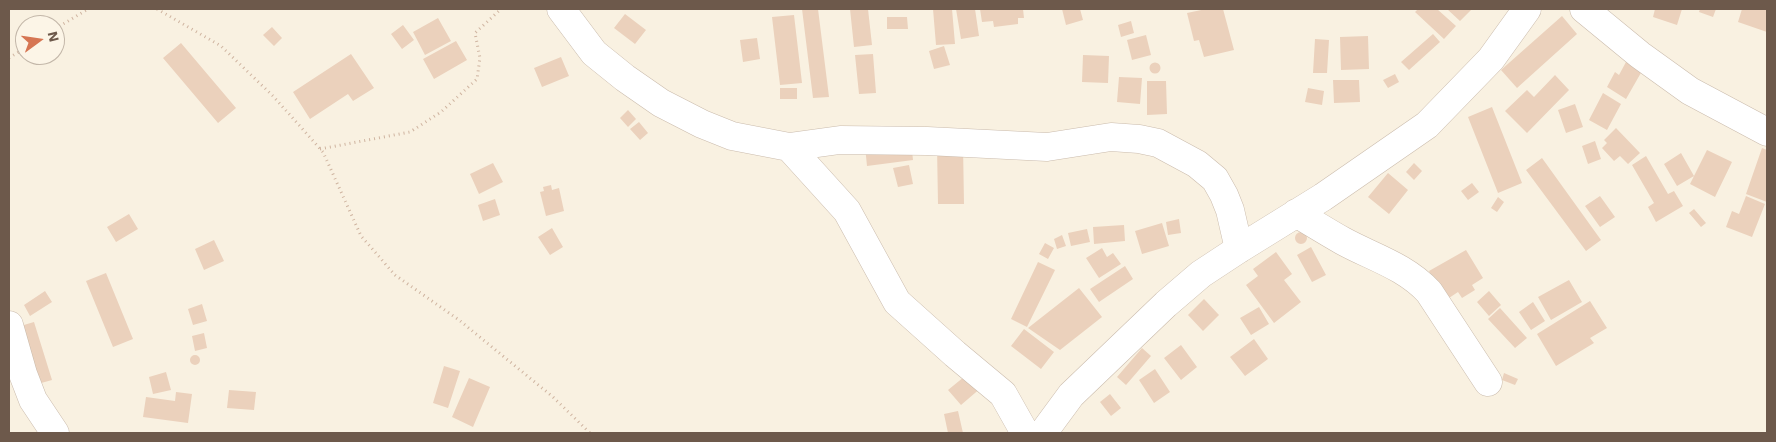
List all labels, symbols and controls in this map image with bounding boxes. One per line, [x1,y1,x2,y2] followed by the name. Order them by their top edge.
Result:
[15,15,65,65] north arrow
[45,30,63,44] text: N

